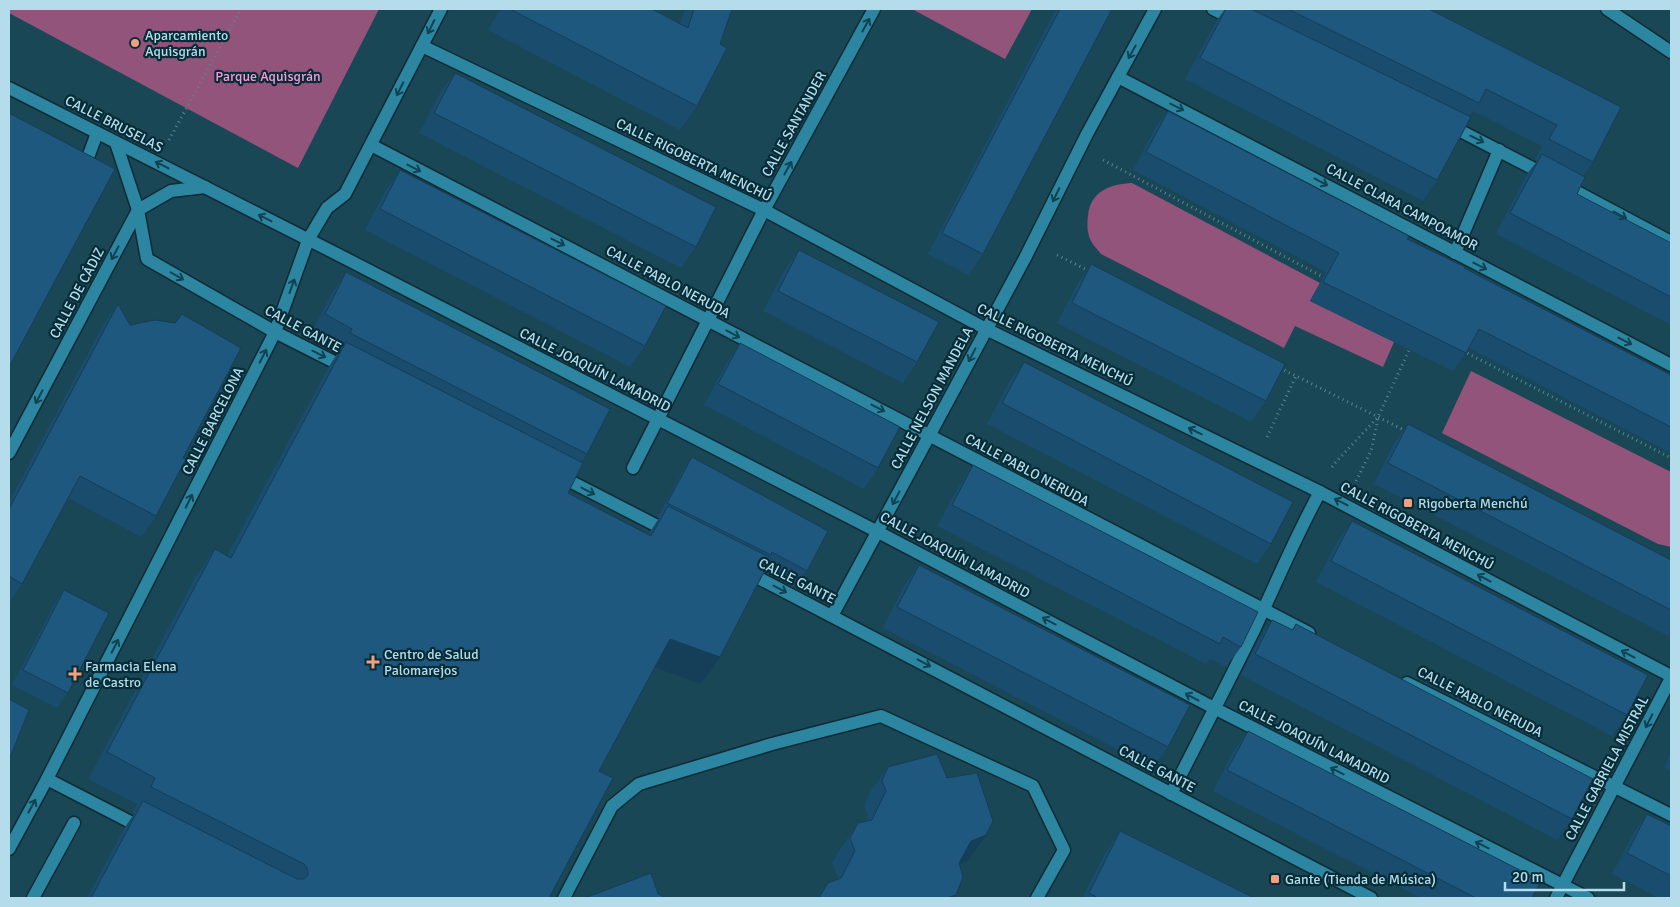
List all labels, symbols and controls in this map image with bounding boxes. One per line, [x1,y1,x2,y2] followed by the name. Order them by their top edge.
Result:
[861,18,871,33] one-way arrow
[426,19,435,34] one-way arrow
[145,27,228,60] place label: Aparcamiento Aquisgrán
[129,37,141,49] marker: Aparcamiento Aquisgrán
[1127,44,1137,59] one-way arrow
[215,68,321,85] park label: Parque Aquisgrán
[758,68,830,180] street label: CALLE SANTANDER
[395,82,405,97] one-way arrow
[62,92,166,156] street label: CALLE BRUSELAS
[1169,103,1184,112] one-way arrow
[613,115,775,205] street label: CALLE RIGOBERTA MENCHÚ
[1469,134,1484,144] one-way arrow
[155,160,170,170] one-way arrow
[783,160,793,175] one-way arrow
[1323,160,1481,254] street label: CALLE CLARA CAMPOAMOR
[406,164,421,173] one-way arrow
[1314,177,1329,187] one-way arrow
[1051,188,1061,203] one-way arrow
[1612,211,1627,220] one-way arrow
[258,213,273,222] one-way arrow
[551,237,566,247] one-way arrow
[603,242,733,322] street label: CALLE PABLO NERUDA
[46,245,108,341] street label: CALLE DE CÁDIZ
[110,246,120,260] one-way arrow
[1473,261,1488,271] one-way arrow
[169,271,184,281] one-way arrow
[288,279,297,294] one-way arrow
[974,300,1136,390] street label: CALLE RIGOBERTA MENCHÚ
[262,302,344,356] street label: CALLE GANTE
[517,324,673,416] street label: CALLE JOAQUÍN LAMADRID
[887,324,977,472] street label: CALLE NELSON MANDELA
[726,329,741,339] one-way arrow
[1617,336,1632,346] one-way arrow
[967,347,977,361] one-way arrow
[258,349,268,364] one-way arrow
[311,349,326,359] one-way arrow
[179,364,248,478] street label: CALLE BARCELONA
[34,389,44,404] one-way arrow
[870,404,885,413] one-way arrow
[1188,426,1203,435] one-way arrow
[962,430,1092,510] street label: CALLE PABLO NERUDA
[1337,478,1497,574] street label: CALLE RIGOBERTA MENCHÚ
[580,487,595,496] one-way arrow
[891,490,900,505] one-way arrow
[185,494,194,509] one-way arrow
[1418,495,1528,512] place label: Rigoberta Menchú
[1333,497,1348,507] one-way arrow
[1402,497,1414,509] marker: Rigoberta Menchú
[877,508,1033,602] street label: CALLE JOAQUÍN LAMADRID
[756,554,838,608] street label: CALLE GANTE
[1477,573,1492,583] one-way arrow
[772,585,787,594] one-way arrow
[1041,616,1056,626] one-way arrow
[111,639,120,654] one-way arrow
[384,646,479,679] place label: Centro de Salud Palomarejos
[1621,649,1636,658] one-way arrow
[366,655,380,669] marker: Centro de Salud Palomarejos
[85,658,177,691] place label: Farmacia Elena de Castro
[916,659,931,669] one-way arrow
[1415,663,1546,741] street label: CALLE PABLO NERUDA
[69,668,81,680] marker: Farmacia Elena de Castro
[1186,691,1200,701] one-way arrow
[1562,693,1652,843] street label: CALLE GABRIELA MISTRAL
[1236,696,1392,788] street label: CALLE JOAQUÍN LAMADRID
[1644,714,1654,729] one-way arrow
[1116,742,1198,796] street label: CALLE GANTE
[1330,766,1345,775] one-way arrow
[27,798,37,813] one-way arrow
[1475,840,1490,849] one-way arrow
[1505,860,1624,892] scale bar
[1512,868,1543,886] text: 20 m
[1285,871,1436,888] place label: Gante (Tienda de Música)
[1269,873,1281,885] marker: Gante (Tienda de Música)

